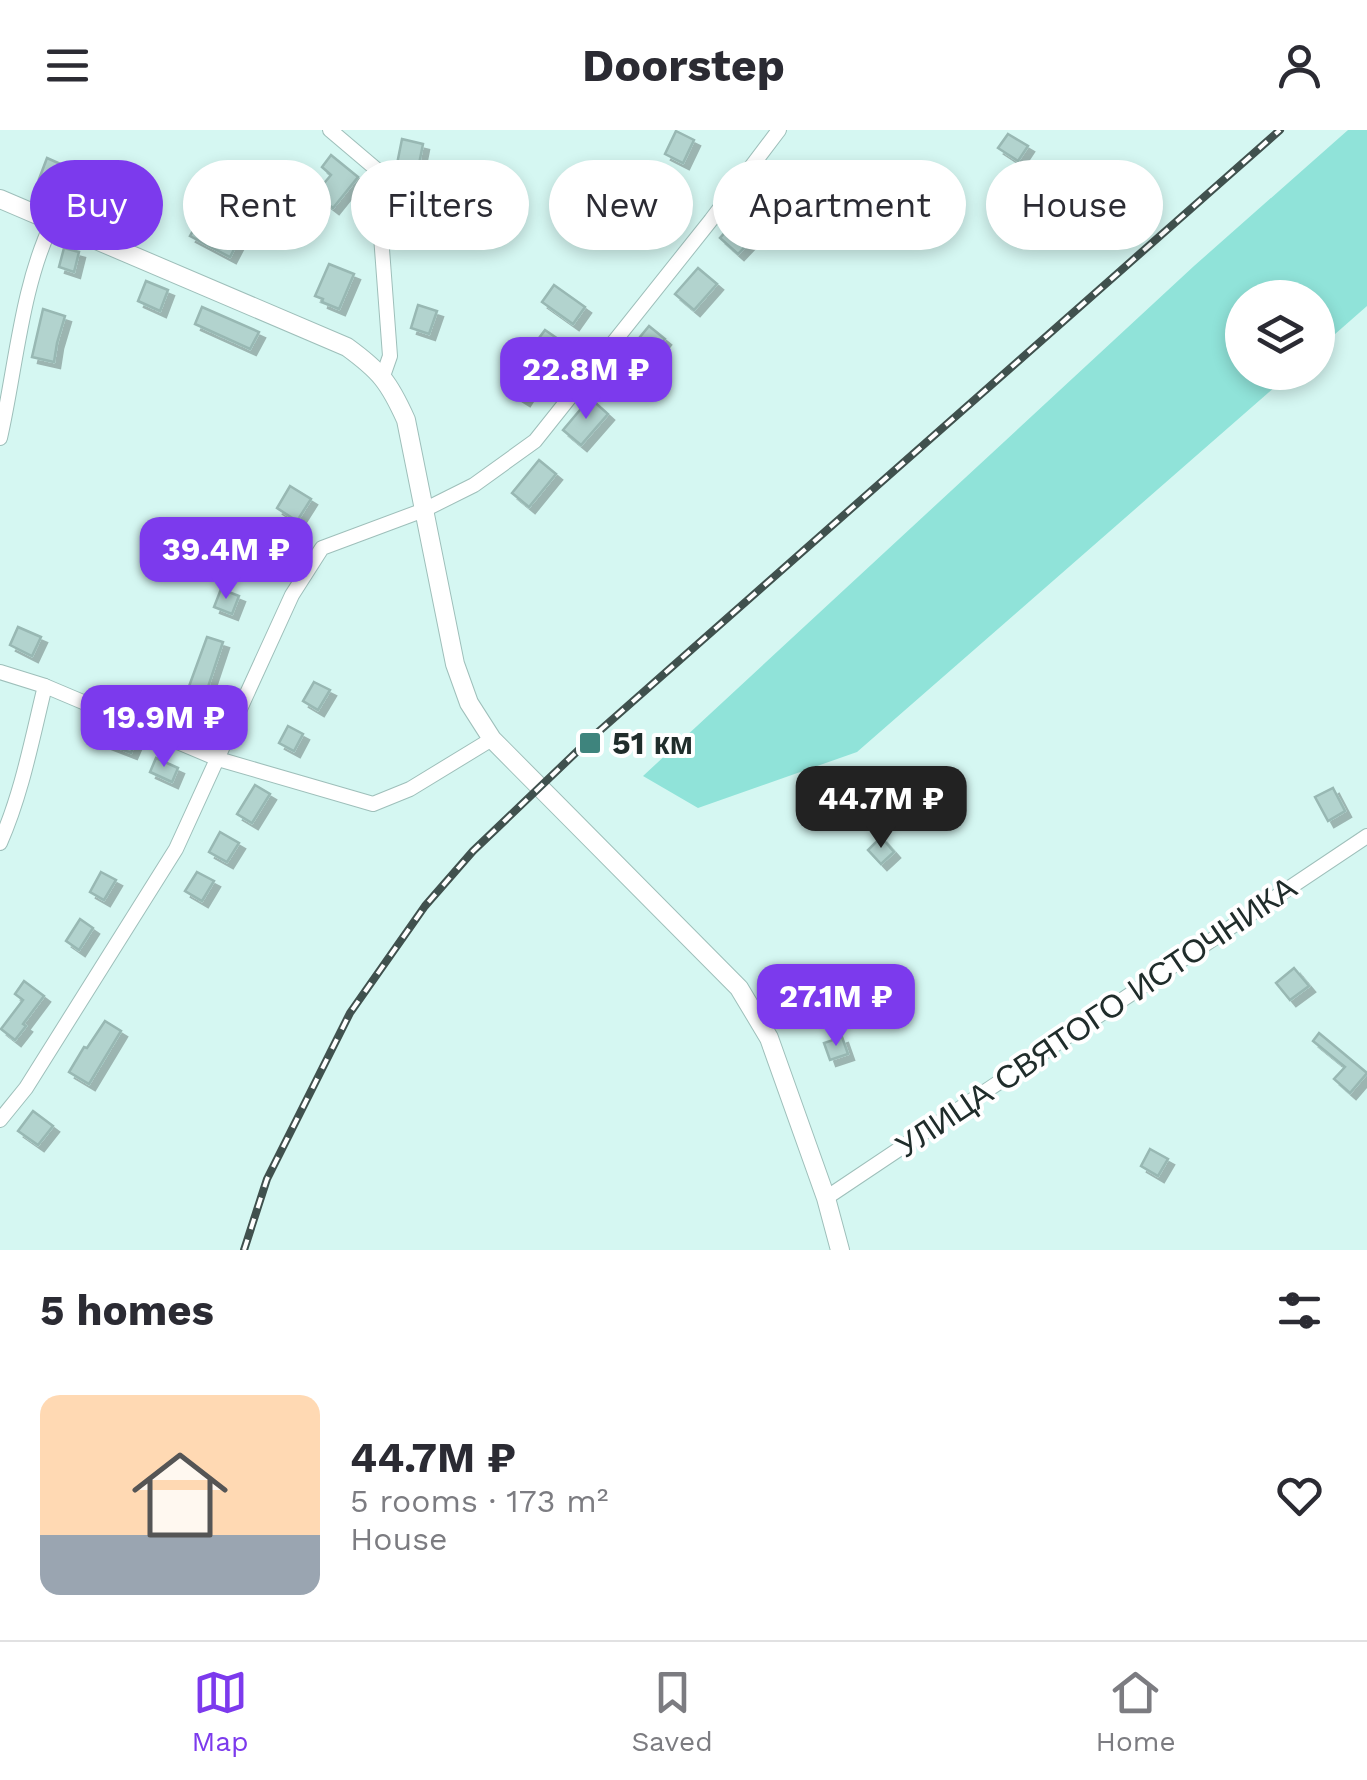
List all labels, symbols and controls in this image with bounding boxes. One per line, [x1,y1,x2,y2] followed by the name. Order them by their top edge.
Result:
[40,38,95,93] icon: menu
[1272,38,1327,93] icon: person
[582,39,785,92] text: Doorstep
[30,160,163,250] chip: Buy
[183,160,331,250] chip: Rent
[351,160,529,250] chip: Filters
[549,160,693,250] chip: New
[713,160,966,250] chip: Apartment
[986,160,1163,250] chip: House
[1225,280,1335,390] map controls
[1225,280,1335,390] button: layers
[494,337,678,422] pin: 22.8M ₽
[522,350,650,388] text: 22.8M ₽
[134,517,318,602] pin: 39.4M ₽
[162,530,290,568] text: 39.4M ₽
[72,685,256,770] pin: 19.9M ₽
[103,698,225,736] text: 19.9M ₽
[612,724,693,762] place label: 51 км
[577,730,603,756] marker: 51 км
[789,766,973,851] pin: 44.7M ₽
[818,779,944,817] text: 44.7M ₽
[889,868,1304,1166] street label: УЛИЦА СВЯТОГО ИСТОЧНИКА
[744,964,928,1049] pin: 27.1M ₽
[779,977,893,1015] text: 27.1M ₽
[1272,1283,1327,1338] icon: filters
[40,1286,214,1335] text: 5 homes
[350,1433,516,1482] text: 44.7M ₽
[120,1435,240,1555] icon: home
[1272,1468,1327,1523] icon: heart
[350,1482,608,1520] text: 5 rooms · 173 m²
[350,1520,448,1558] text: House
[191,1665,249,1758] tab: Map
[631,1665,713,1758] tab: Saved
[1096,1665,1176,1758] tab: Home

